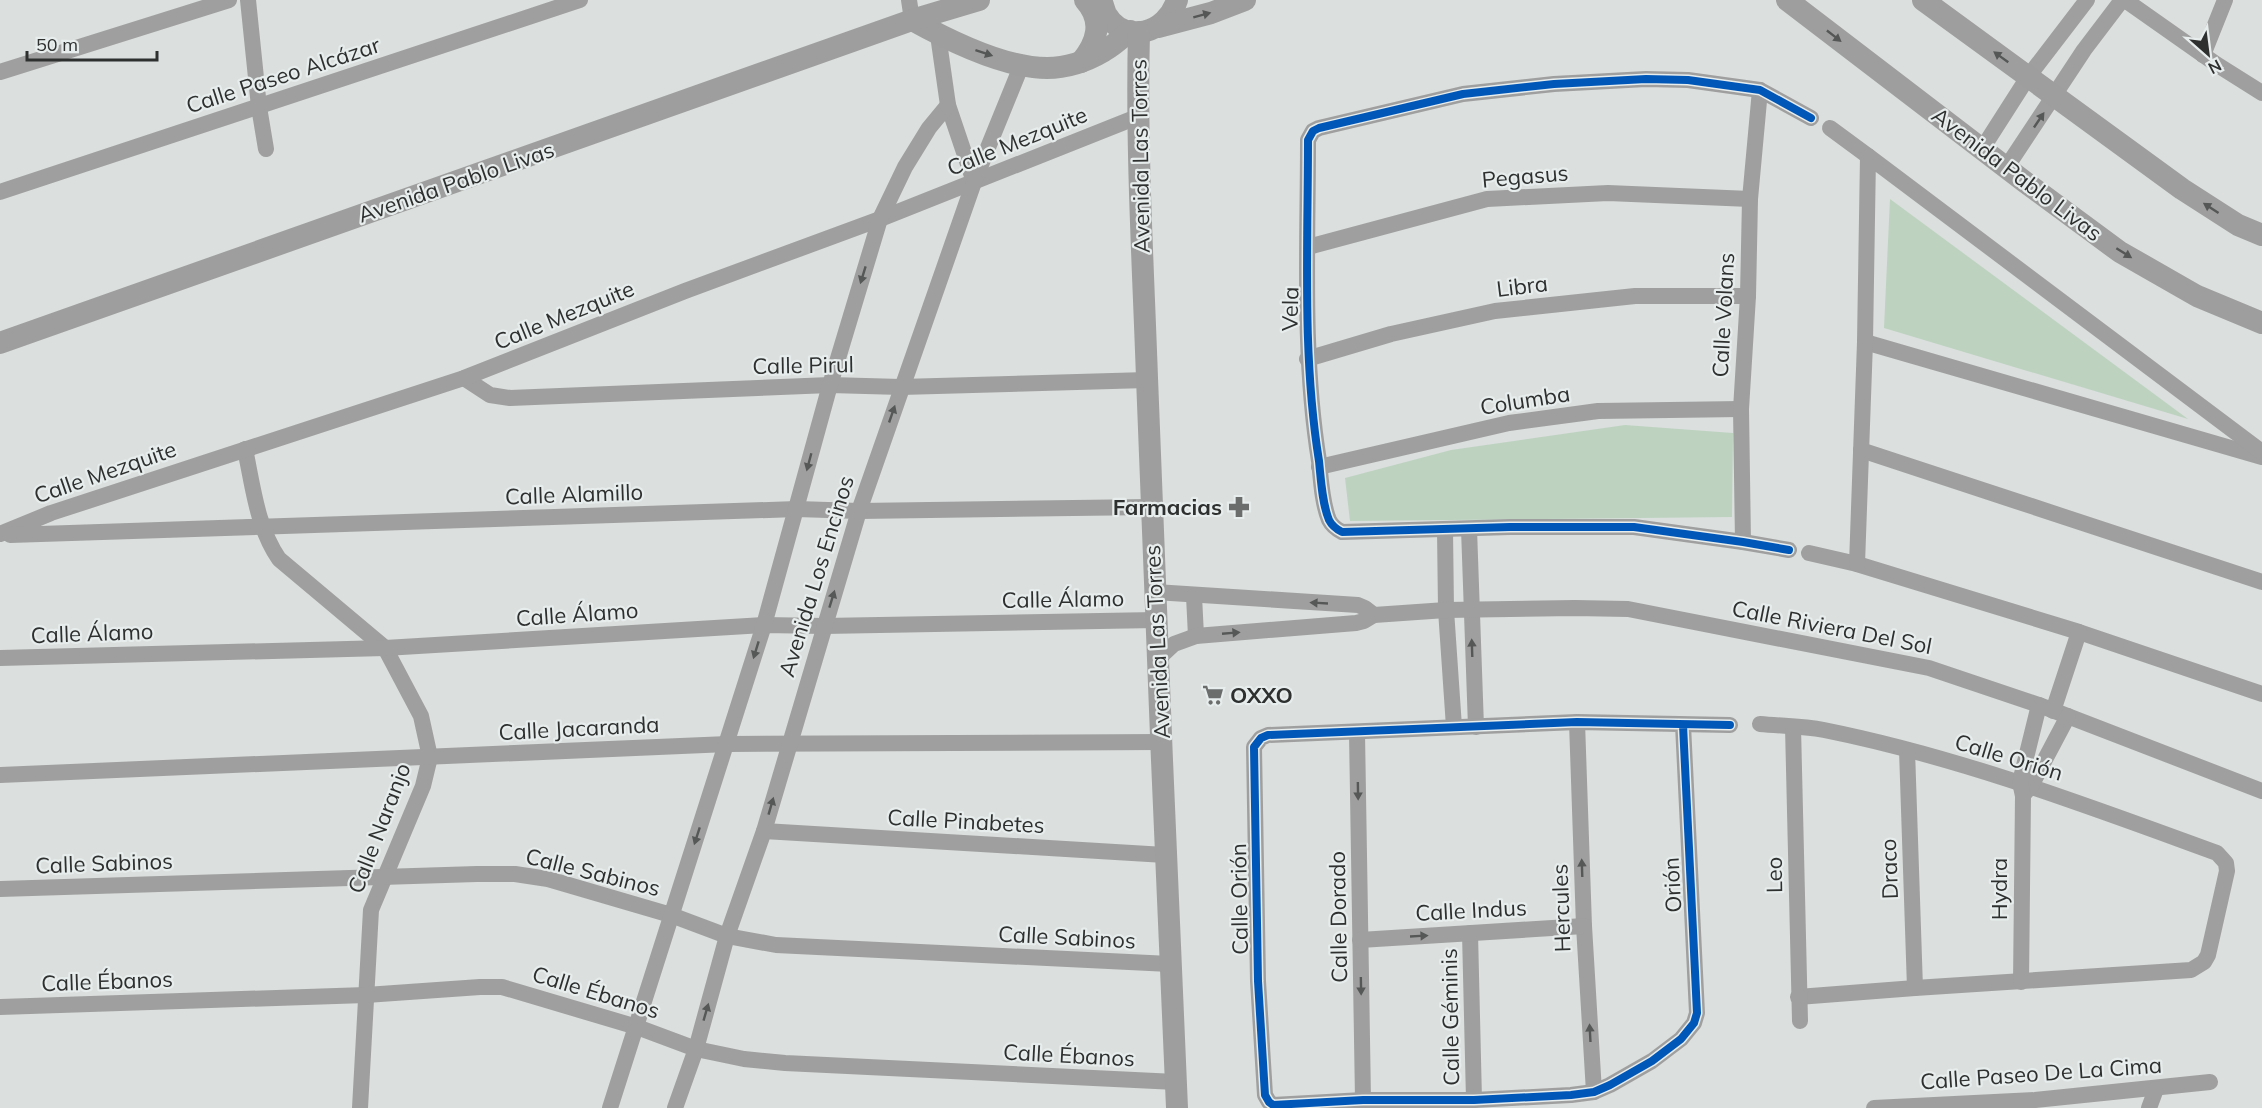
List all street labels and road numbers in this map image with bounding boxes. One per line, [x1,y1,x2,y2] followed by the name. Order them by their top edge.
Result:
[182,30,384,120] street label: Calle Paseo Alcázar
[1124,59,1156,253] street label: Avenida Las Torres
[943,100,1091,182] street label: Calle Mezquite
[1926,101,2108,247] street label: Avenida Pablo Livas
[354,135,558,229] street label: Avenida Pablo Livas
[1481,158,1569,194] street label: Pegasus
[1706,252,1740,378] street label: Calle Volans
[1495,269,1549,303] street label: Libra
[490,274,638,356] street label: Calle Mezquite
[1276,287,1304,331] street label: Vela
[752,350,854,380] street label: Calle Pirul
[1478,379,1572,421] street label: Columba
[30,435,180,509] street label: Calle Mezquite
[772,472,860,680] street label: Avenida Los Encinos
[504,478,644,510] street label: Calle Alamillo
[1138,544,1176,740] street label: Avenida Las Torres
[1001,584,1125,614] street label: Calle Álamo
[1730,594,1934,660] street label: Calle Riviera Del Sol
[515,596,639,632] street label: Calle Álamo
[30,617,154,649] street label: Calle Álamo
[498,710,660,746] street label: Calle Jacaranda
[1951,727,2067,787] street label: Calle Orión
[341,759,417,897] street label: Calle Naranjo
[887,803,1045,839] street label: Calle Pinabetes
[1874,838,1904,900] street label: Draco
[523,842,663,902] street label: Calle Sabinos
[1224,843,1254,955] street label: Calle Orión
[35,847,173,879] street label: Calle Sabinos
[1323,851,1353,983] street label: Calle Dorado
[1657,856,1687,914] street label: Orión
[1760,857,1788,893] street label: Leo
[1985,858,2013,920] street label: Hydra
[1545,863,1577,953] street label: Hercules
[1415,893,1527,927] street label: Calle Indus
[997,919,1137,955] street label: Calle Sabinos
[1435,948,1465,1086] street label: Calle Géminis
[529,959,663,1025] street label: Calle Ébanos
[41,965,173,997] street label: Calle Ébanos
[1002,1038,1136,1072] street label: Calle Ébanos
[1919,1051,2163,1095] street label: Calle Paseo De La Cima

